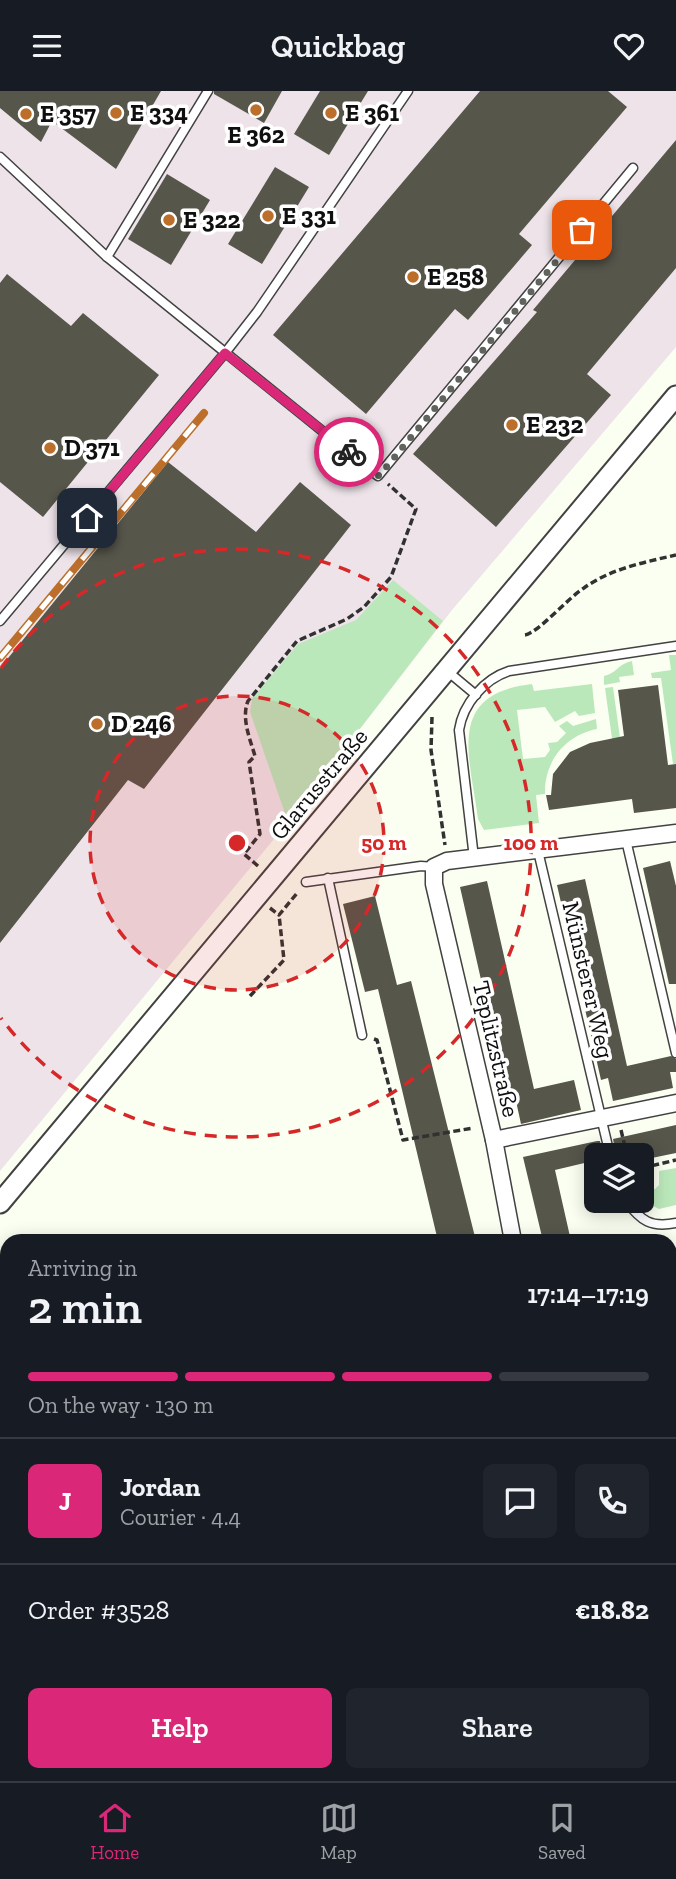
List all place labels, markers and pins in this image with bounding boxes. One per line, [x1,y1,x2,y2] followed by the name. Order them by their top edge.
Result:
[130,98,188,127] place label: E 334
[345,98,399,127] place label: E 361
[40,99,96,128] place label: E 357
[248,102,264,118] marker: E 362
[108,105,124,121] marker: E 334
[323,105,339,121] marker: E 361
[18,106,34,122] marker: E 357
[227,120,285,149] place label: E 362
[552,200,612,260] pin
[282,201,336,230] place label: E 331
[183,205,240,234] place label: E 322
[260,208,276,224] marker: E 331
[161,212,177,228] marker: E 322
[427,262,484,291] place label: E 258
[405,269,421,285] marker: E 258
[526,410,583,439] place label: E 232
[504,417,520,433] marker: E 232
[64,433,120,462] place label: D 371
[42,440,58,456] marker: D 371
[57,488,117,548] pin
[111,709,172,738] place label: D 246
[89,716,105,732] marker: D 246
[225,831,249,855] centre of rings

